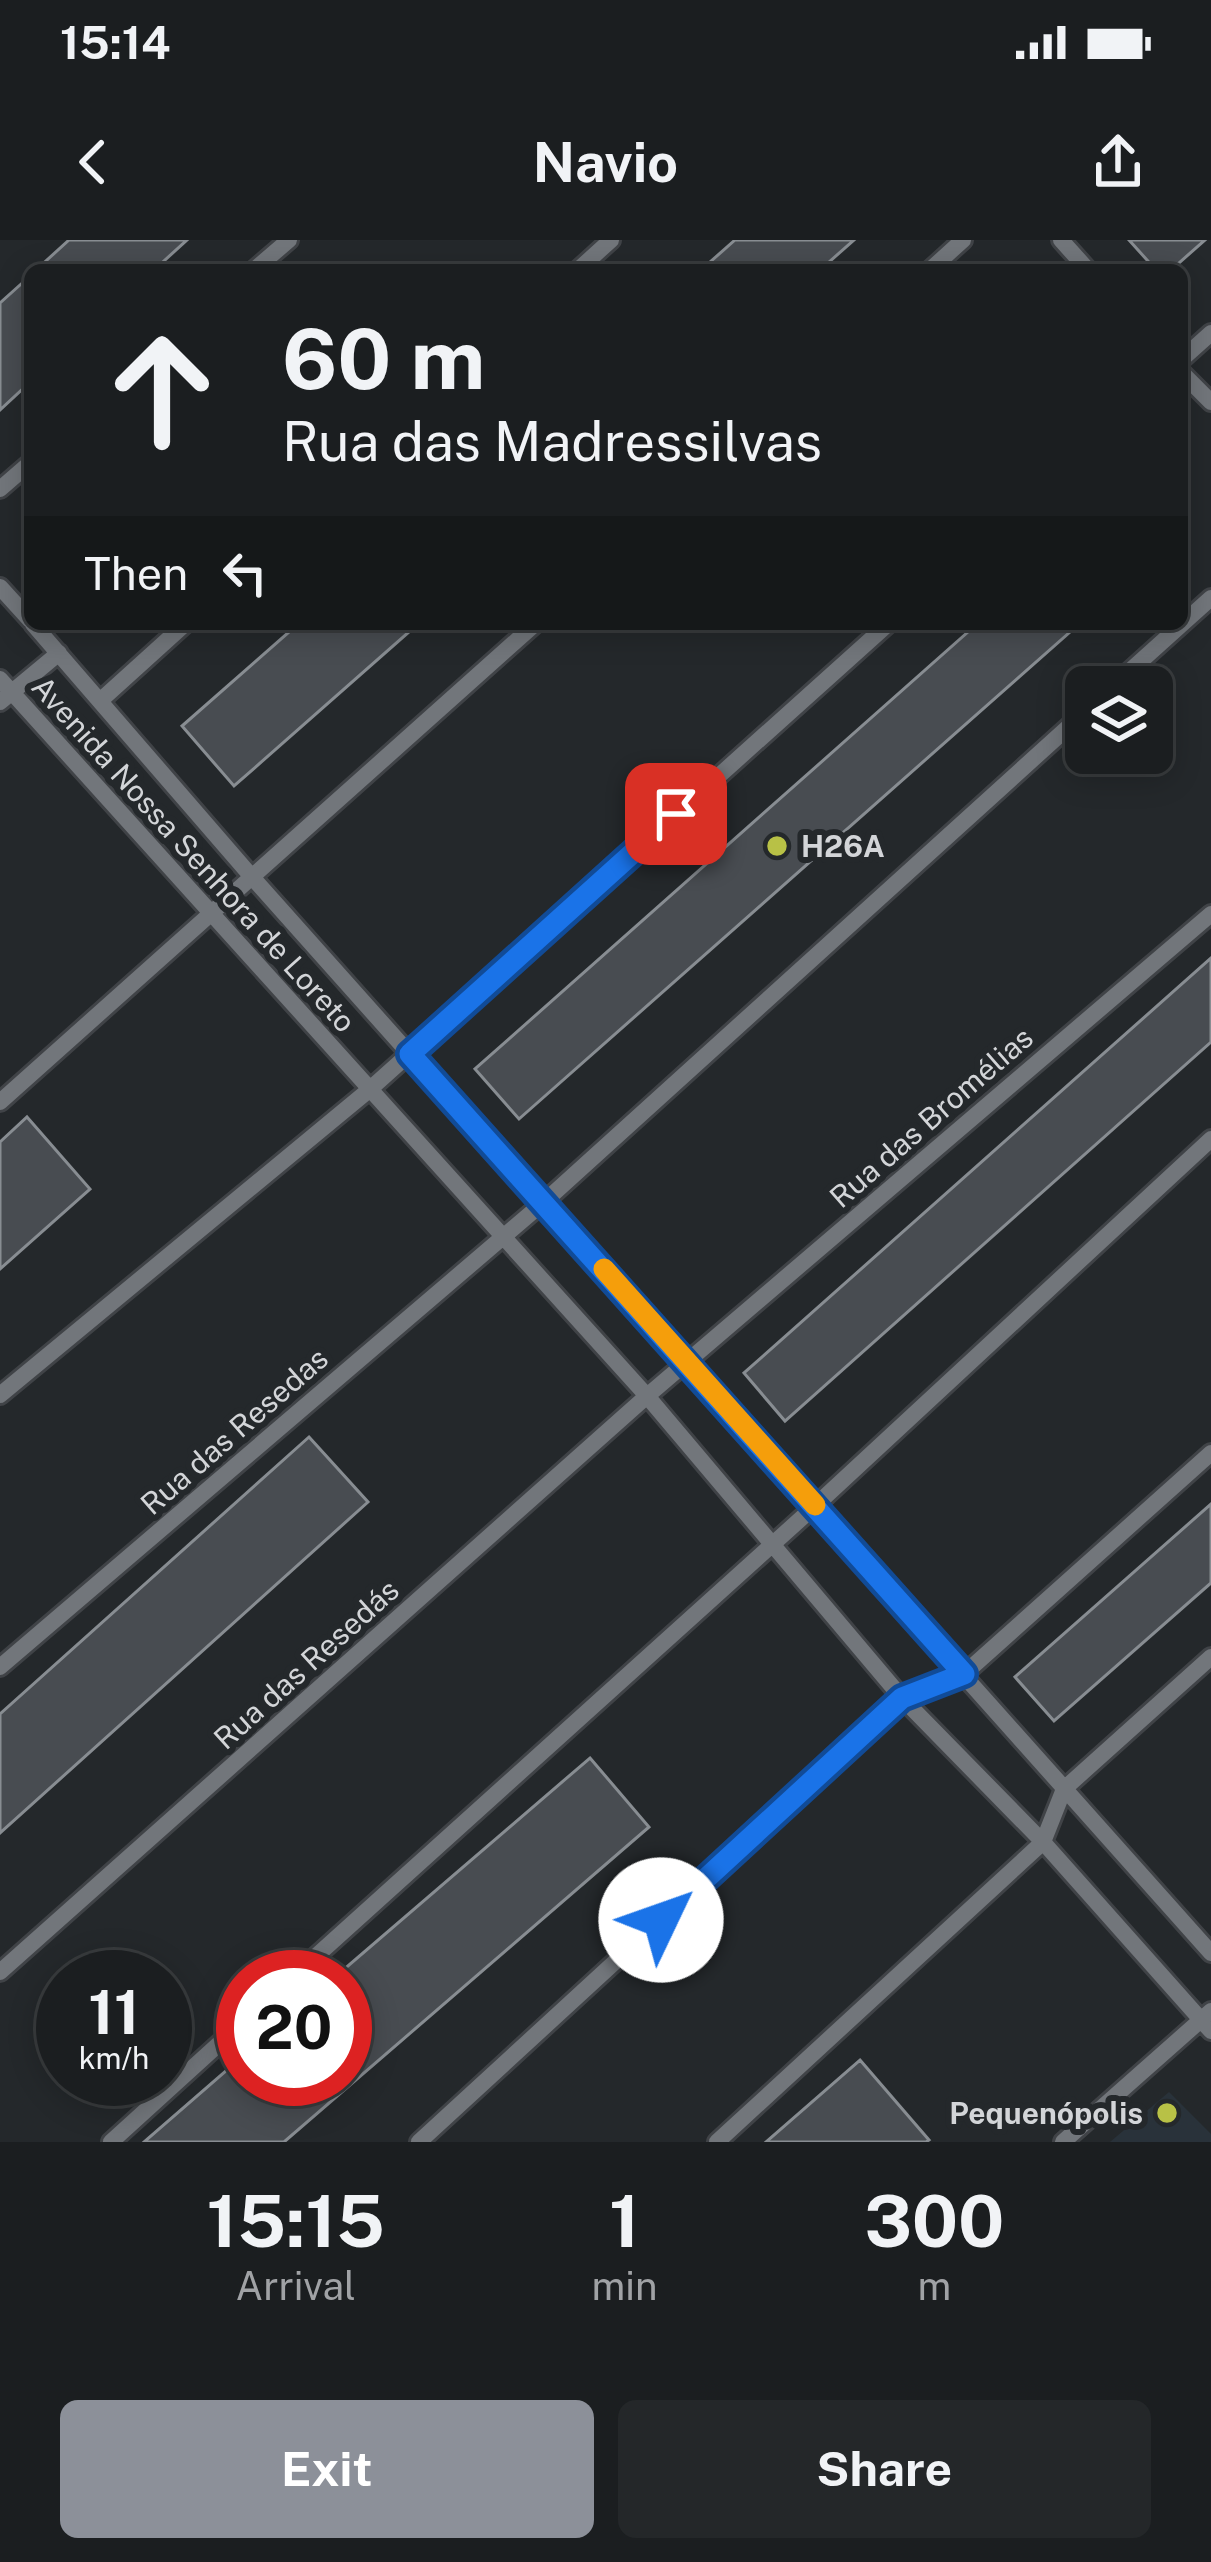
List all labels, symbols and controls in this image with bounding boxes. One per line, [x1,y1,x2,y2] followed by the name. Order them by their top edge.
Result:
[60,16,171,69] text: 15:14
[60,129,126,195] icon: back
[1085,129,1151,195] icon: share
[533,131,678,194] text: Navio
[282,309,486,408] text: 60 m
[84,312,240,468] icon: ahead
[282,410,822,473] text: Rua das Madressilvas
[212,540,278,606] icon: left
[84,547,188,600] text: Then
[1065,666,1173,774] map controls
[1065,666,1173,774] button: layers
[25,669,363,1039] street label: Avenida Nossa Senhora de Loreto
[625,763,727,865] pin
[643,781,709,847] icon: arrive
[801,828,885,864] place label: H26A
[764,833,790,859] marker: H26A
[822,1019,1040,1215] street label: Rua das Bromélias
[133,1340,335,1522] street label: Rua das Resedas
[206,1572,406,1756] street label: Rua das Resedás
[598,1857,724,1983] position arrow
[216,1950,372,2106] speed limit sign: 20
[88,1977,140,2048] text: 11
[79,2040,149,2076] text: km/h
[949,2095,1143,2131] place label: Pequenópolis
[1154,2100,1180,2126] marker: Pequenópolis
[207,2179,385,2263] text: 15:15
[609,2179,640,2263] text: 1
[864,2179,1004,2263] text: 300
[235,2263,356,2309] text: Arrival
[591,2263,658,2309] text: min
[917,2263,951,2309] text: m
[60,2400,594,2538] button: Exit
[618,2400,1151,2538] button: Share

